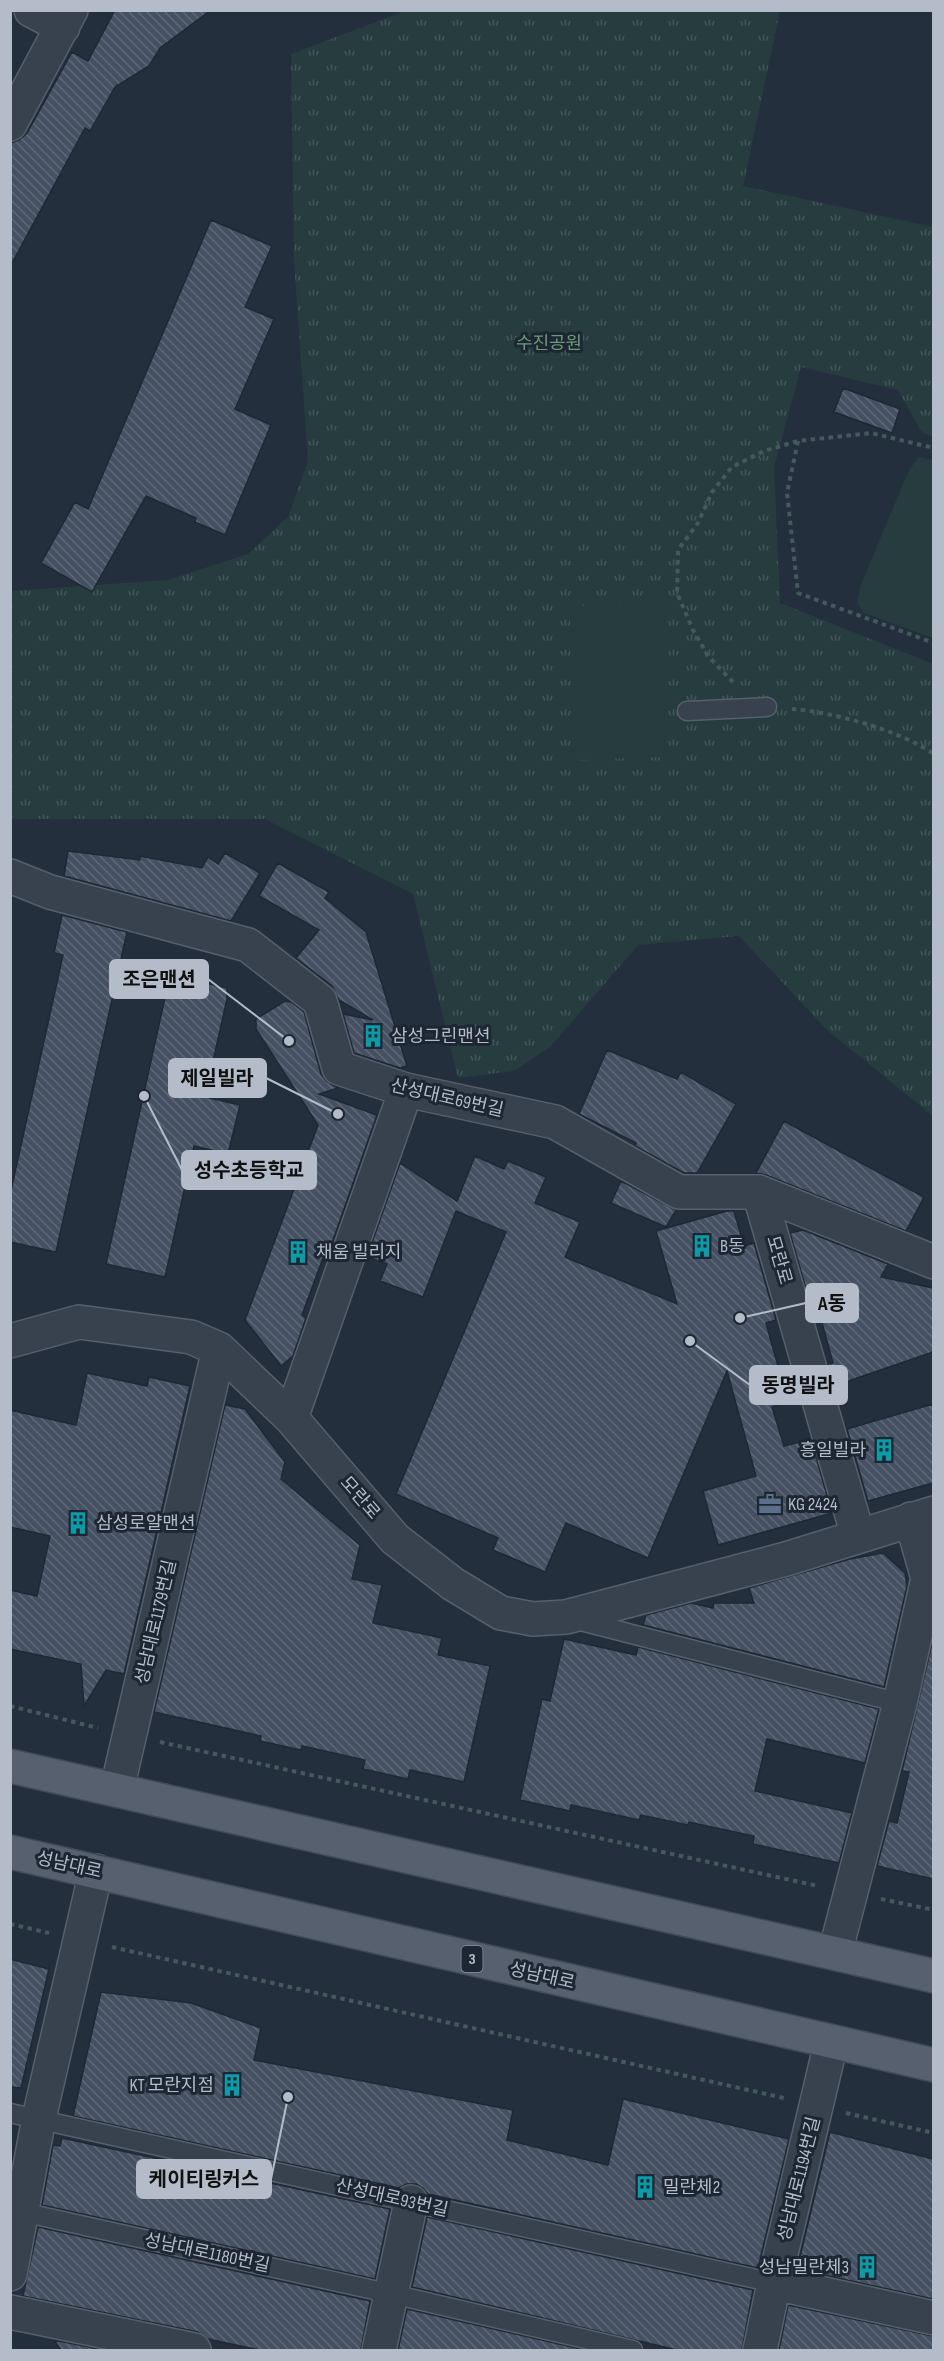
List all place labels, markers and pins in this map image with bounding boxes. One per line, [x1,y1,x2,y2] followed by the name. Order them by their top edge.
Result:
[110,960,208,998] callout: 조은맨션
[360,1023,386,1049] building icon: 삼성그린맨션
[391,1026,490,1047] place label: 삼성그린맨션
[169,1059,266,1097] callout: 제일빌라
[182,1151,316,1189] callout: 성수초등학교
[689,1233,715,1259] building icon: B동
[720,1236,745,1257] place label: B동
[285,1239,311,1265] building icon: 채움 빌리지
[316,1242,402,1263] place label: 채움 빌리지
[806,1284,858,1322] callout: A동
[750,1366,847,1404] callout: 동명빌라
[871,1437,897,1463] building icon: 흥일빌라
[800,1440,866,1461] place label: 흥일빌라
[757,1491,783,1517] office icon: KG 2424
[788,1494,838,1515] place label: KG 2424
[65,1510,91,1536] building icon: 삼성로얄맨션
[96,1513,195,1534] place label: 삼성로얄맨션
[219,2072,245,2098] building icon: KT 모란지점
[129,2075,214,2096] place label: KT 모란지점
[137,2160,271,2198] callout: 케이티링커스
[632,2174,658,2200] building icon: 밀란체2
[663,2177,720,2198] place label: 밀란체2
[854,2254,880,2280] building icon: 성남밀란체3
[759,2257,849,2278] place label: 성남밀란체3

